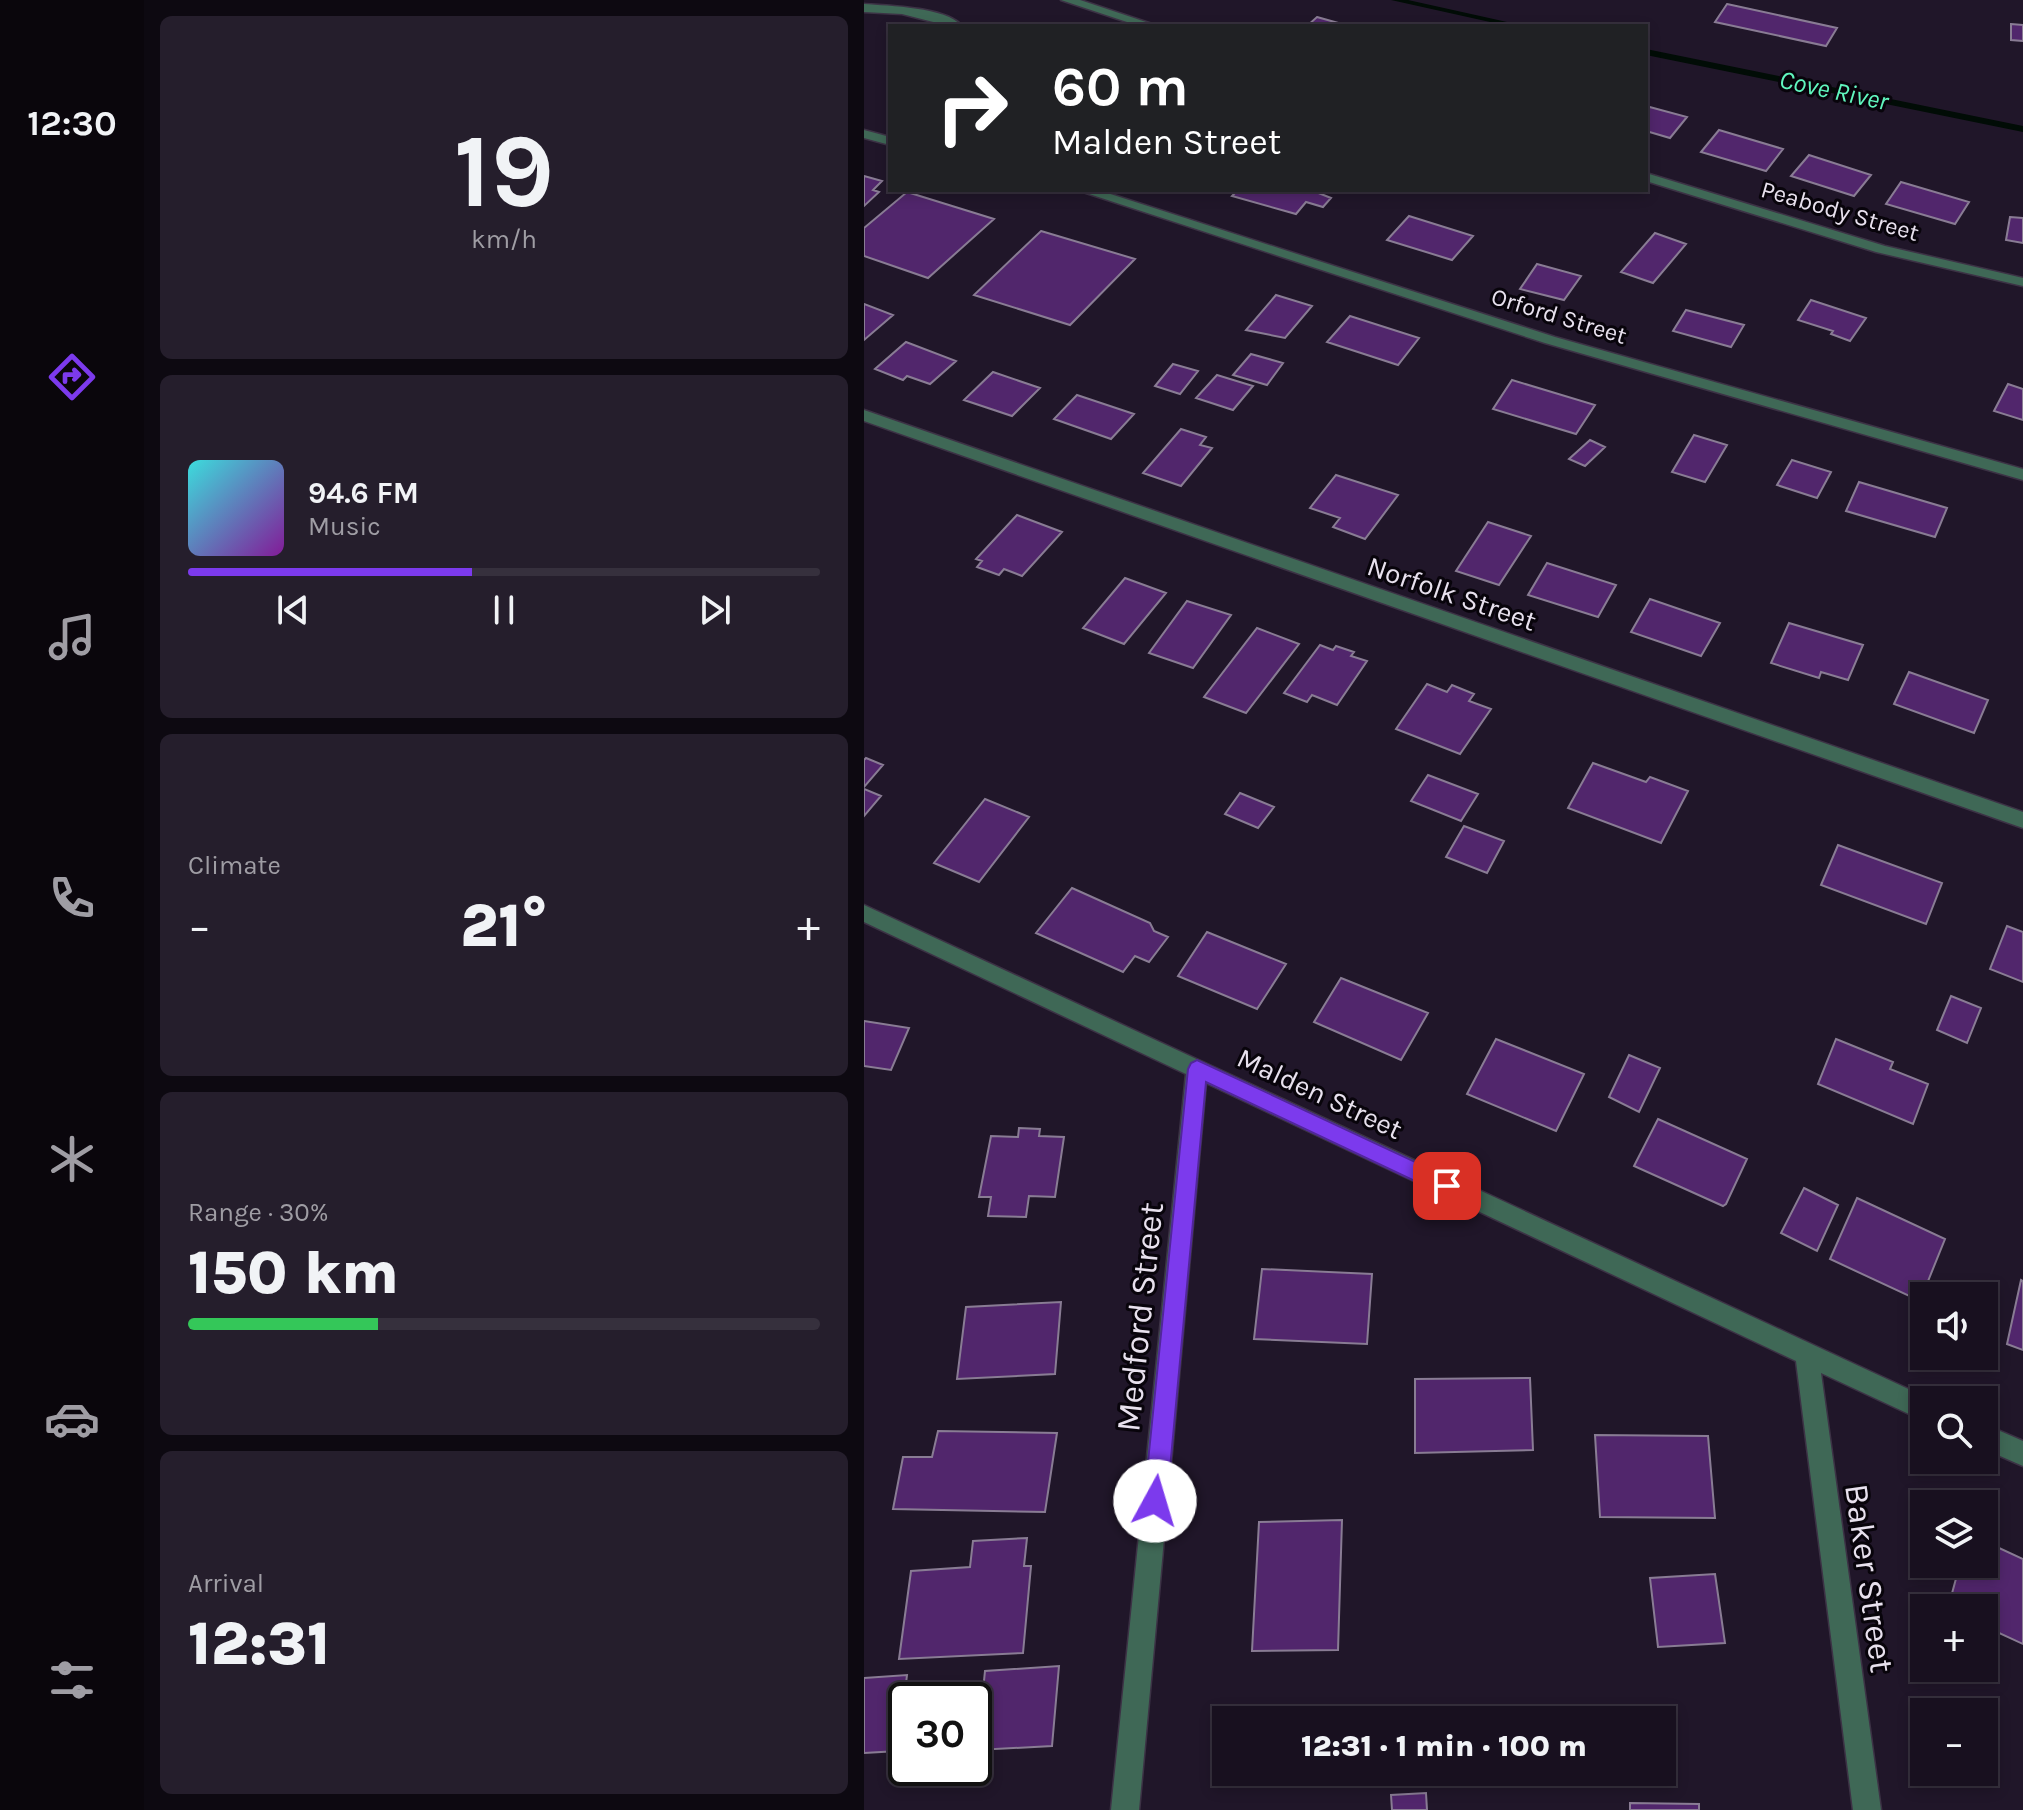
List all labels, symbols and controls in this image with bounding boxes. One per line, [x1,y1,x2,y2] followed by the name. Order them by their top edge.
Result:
[1052,54,1189,119] text: 60 m
[920,56,1024,160] icon: right
[1777,64,1892,117] water label: Cove River
[27,102,117,144] text: 12:30
[454,111,554,232] text: 19
[1052,121,1281,163] text: Malden Street
[1758,175,1922,247] street label: Peabody Street
[471,224,537,255] text: km/h
[1488,282,1630,350] street label: Orford Street
[44,349,100,405] icon: directions
[308,475,419,511] text: 94.6 FM
[308,511,381,542] text: Music
[1363,549,1541,638] street label: Norfolk Street
[271,588,315,632] icon: previous
[482,588,526,632] icon: pause
[693,588,737,632] icon: next
[44,609,100,665] icon: music
[188,850,281,881] text: Climate
[44,870,100,926] icon: phone
[460,891,548,961] text: 21°
[188,901,211,952] text: −
[797,901,820,952] text: +
[1232,1041,1408,1146] street label: Malden Street
[44,1131,100,1187] icon: climate
[1413,1152,1481,1220] pin
[1425,1164,1469,1208] icon: arrive
[188,1197,329,1228] text: Range · 30%
[1108,1200,1172,1434] street label: Medford Street
[188,1238,399,1308] text: 150 km
[1910,1282,1998,1786] map controls
[1910,1282,1998,1370] button: sound
[1910,1386,1998,1474] button: search
[44,1391,100,1447] icon: car
[1113,1459,1197,1543] position arrow
[1836,1481,1902,1675] street label: Baker Street
[1910,1490,1998,1578] button: layers
[188,1568,264,1599] text: Arrival
[1910,1594,1998,1682] button: +
[188,1609,330,1679] text: 12:31
[44,1652,100,1708] icon: filters
[888,1682,992,1786] speed limit sign: 30
[1910,1698,1998,1786] button: −
[1301,1728,1587,1764] text: 12:31 · 1 min · 100 m

